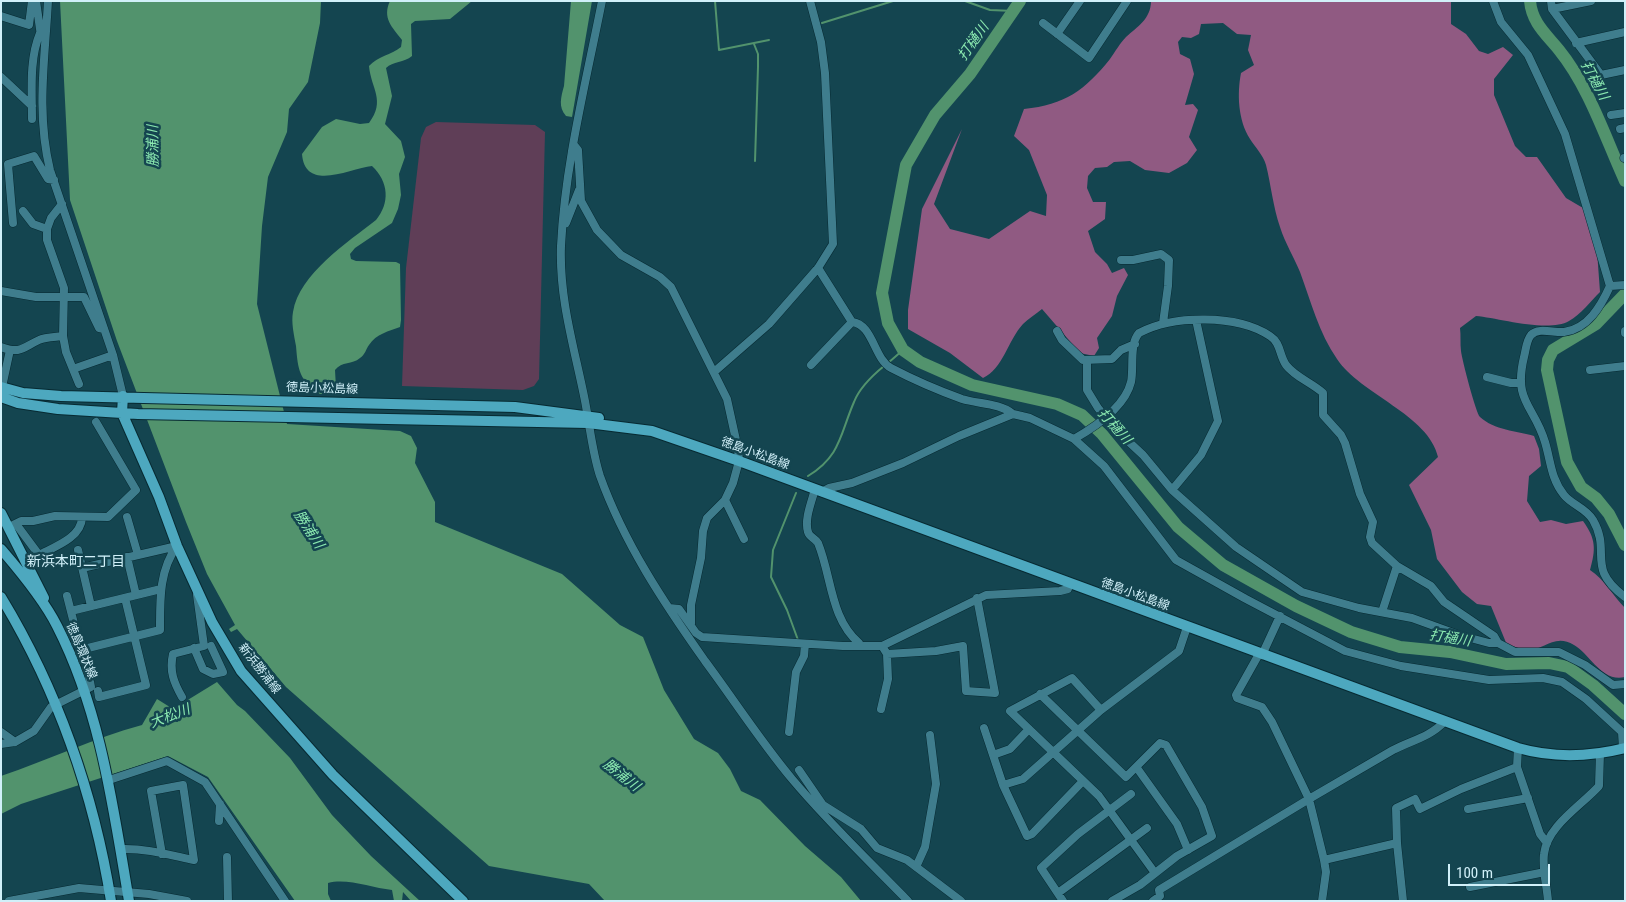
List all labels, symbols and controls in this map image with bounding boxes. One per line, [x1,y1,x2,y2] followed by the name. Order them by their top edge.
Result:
[955,20,993,64] water label: 打樋川
[1576,59,1612,103] water label: 打樋川
[145,125,163,167] water label: 勝浦川
[286,381,358,397] street label: 徳島小松島線
[1094,406,1134,448] water label: 打樋川
[719,435,791,473] street label: 徳島小松島線
[290,508,326,552] water label: 勝浦川
[27,554,125,570] district label: 新浜本町二丁目
[1099,576,1171,614] street label: 徳島小松島線
[63,621,99,681] street label: 徳島環状線
[1428,627,1472,651] water label: 打樋川
[235,641,283,697] street label: 新浜勝浦線
[147,702,193,732] water label: 大松川
[599,756,643,796] water label: 勝浦川
[1451,854,1554,886] scale bar
[1456,864,1493,882] text: 100 m

